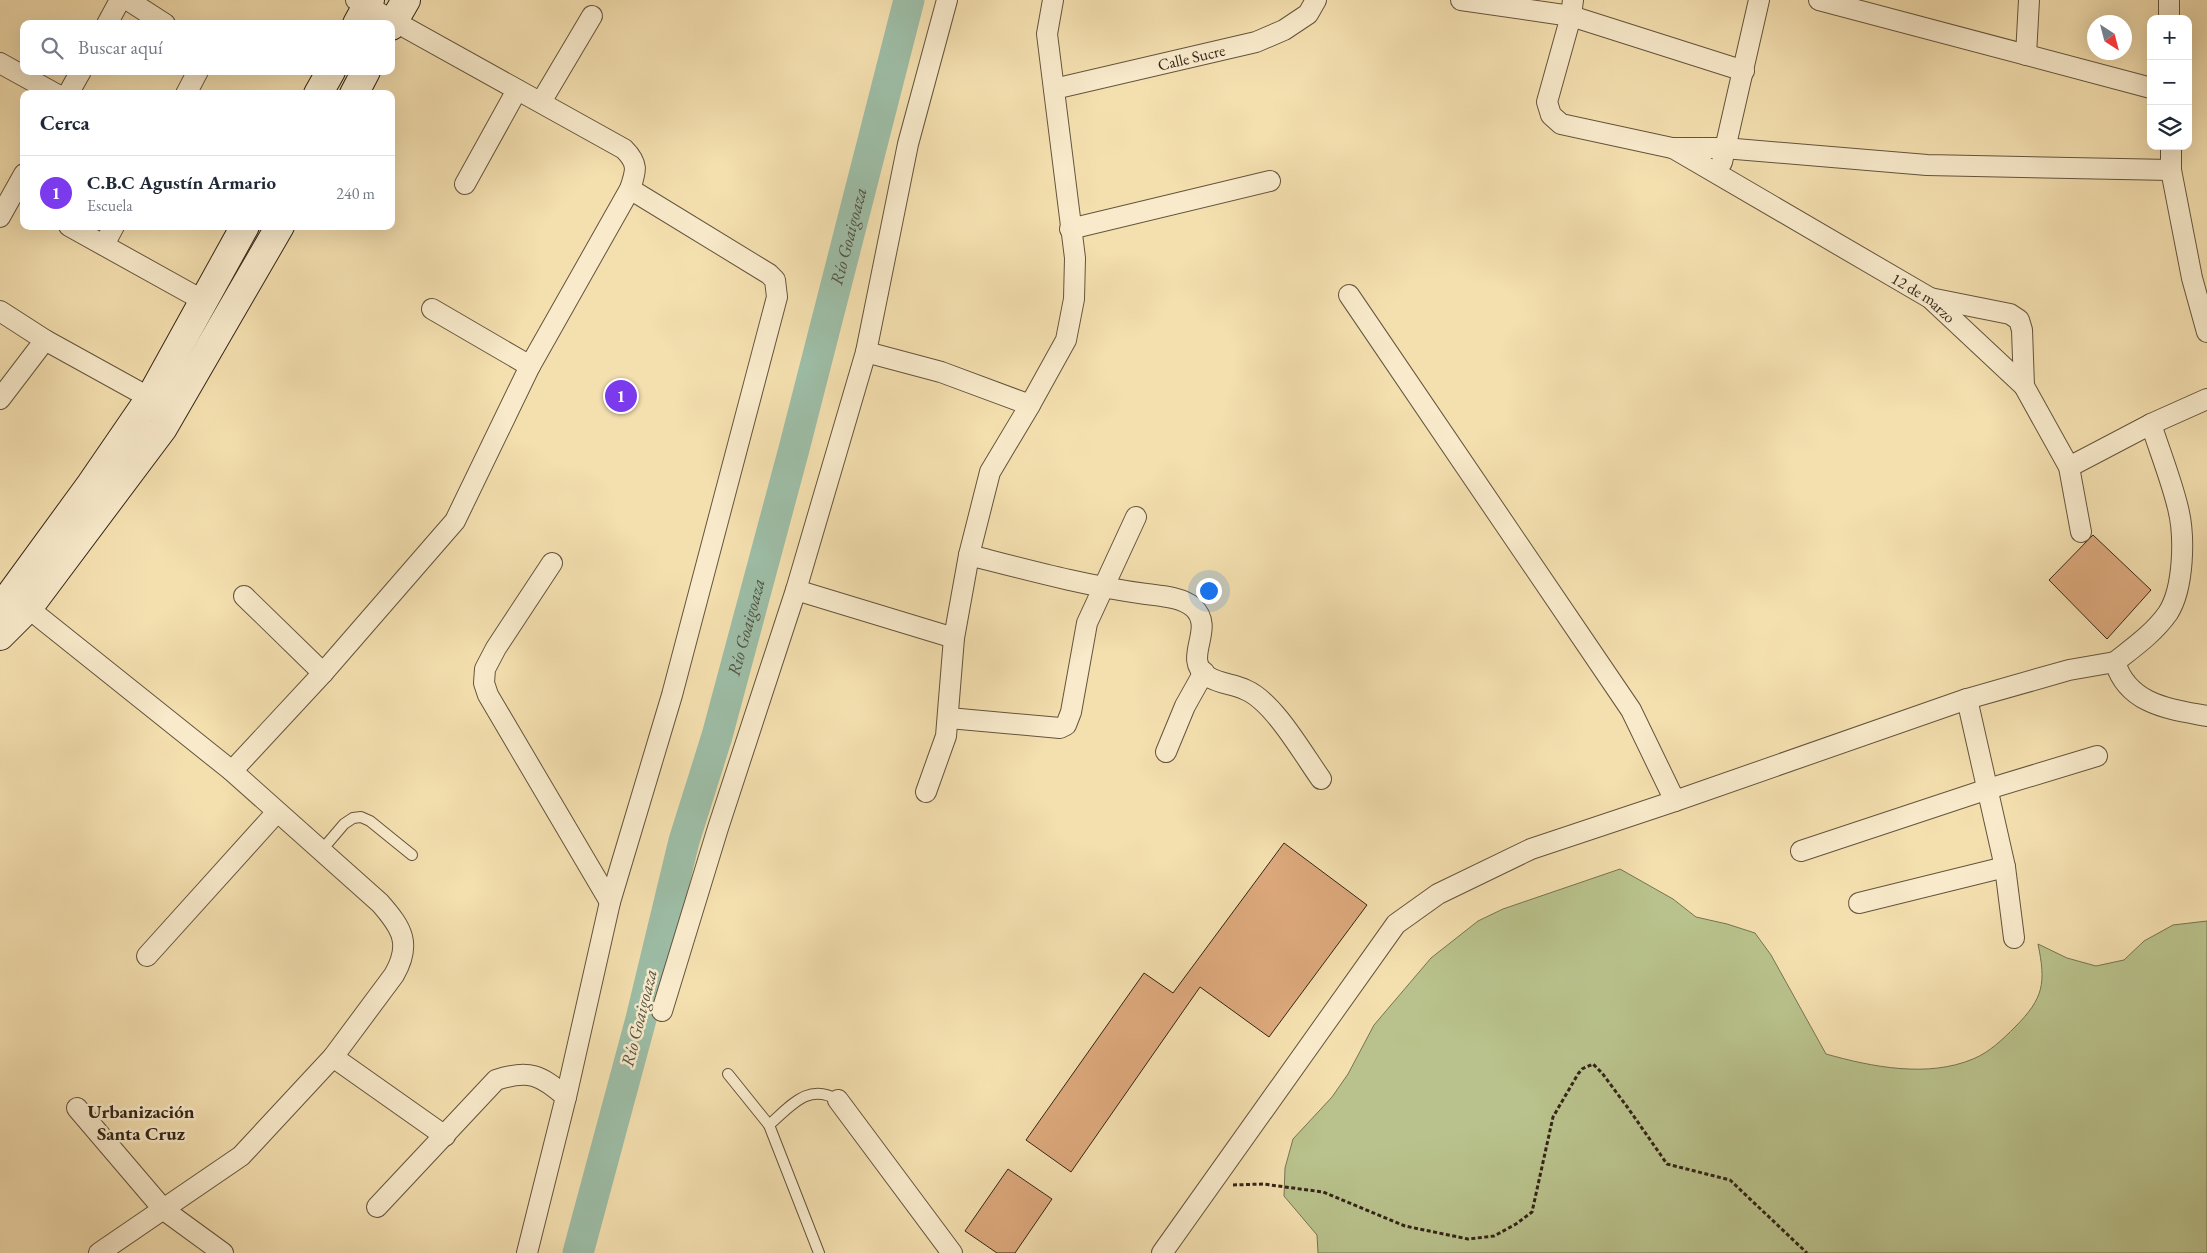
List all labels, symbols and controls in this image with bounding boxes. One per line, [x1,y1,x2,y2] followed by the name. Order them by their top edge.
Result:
[2087,15,2132,60] north arrow
[2147,15,2192,150] map controls
[2147,15,2192,60] button: +
[20,20,395,75] search box
[38,34,66,62] icon: search
[78,35,163,60] text: Buscar aquí
[1156,40,1227,76] street label: Calle Sucre
[2147,60,2192,105] button: −
[2147,105,2192,150] button: layers
[40,109,90,136] text: Cerca
[87,170,276,195] text: C.B.C Agustín Armario
[52,183,60,204] text: 1
[336,183,375,204] text: 240 m
[824,185,871,288] water label: Río Goaigoaza
[87,195,133,216] text: Escuela
[1888,268,1960,328] street label: 12 de marzo
[605,377,637,415] pin: 1
[722,576,770,678] water label: Río Goaigoaza
[1196,578,1222,604] your location
[615,967,663,1069] water label: Río Goaigoaza
[87,1099,195,1146] district label: Urbanización Santa Cruz

